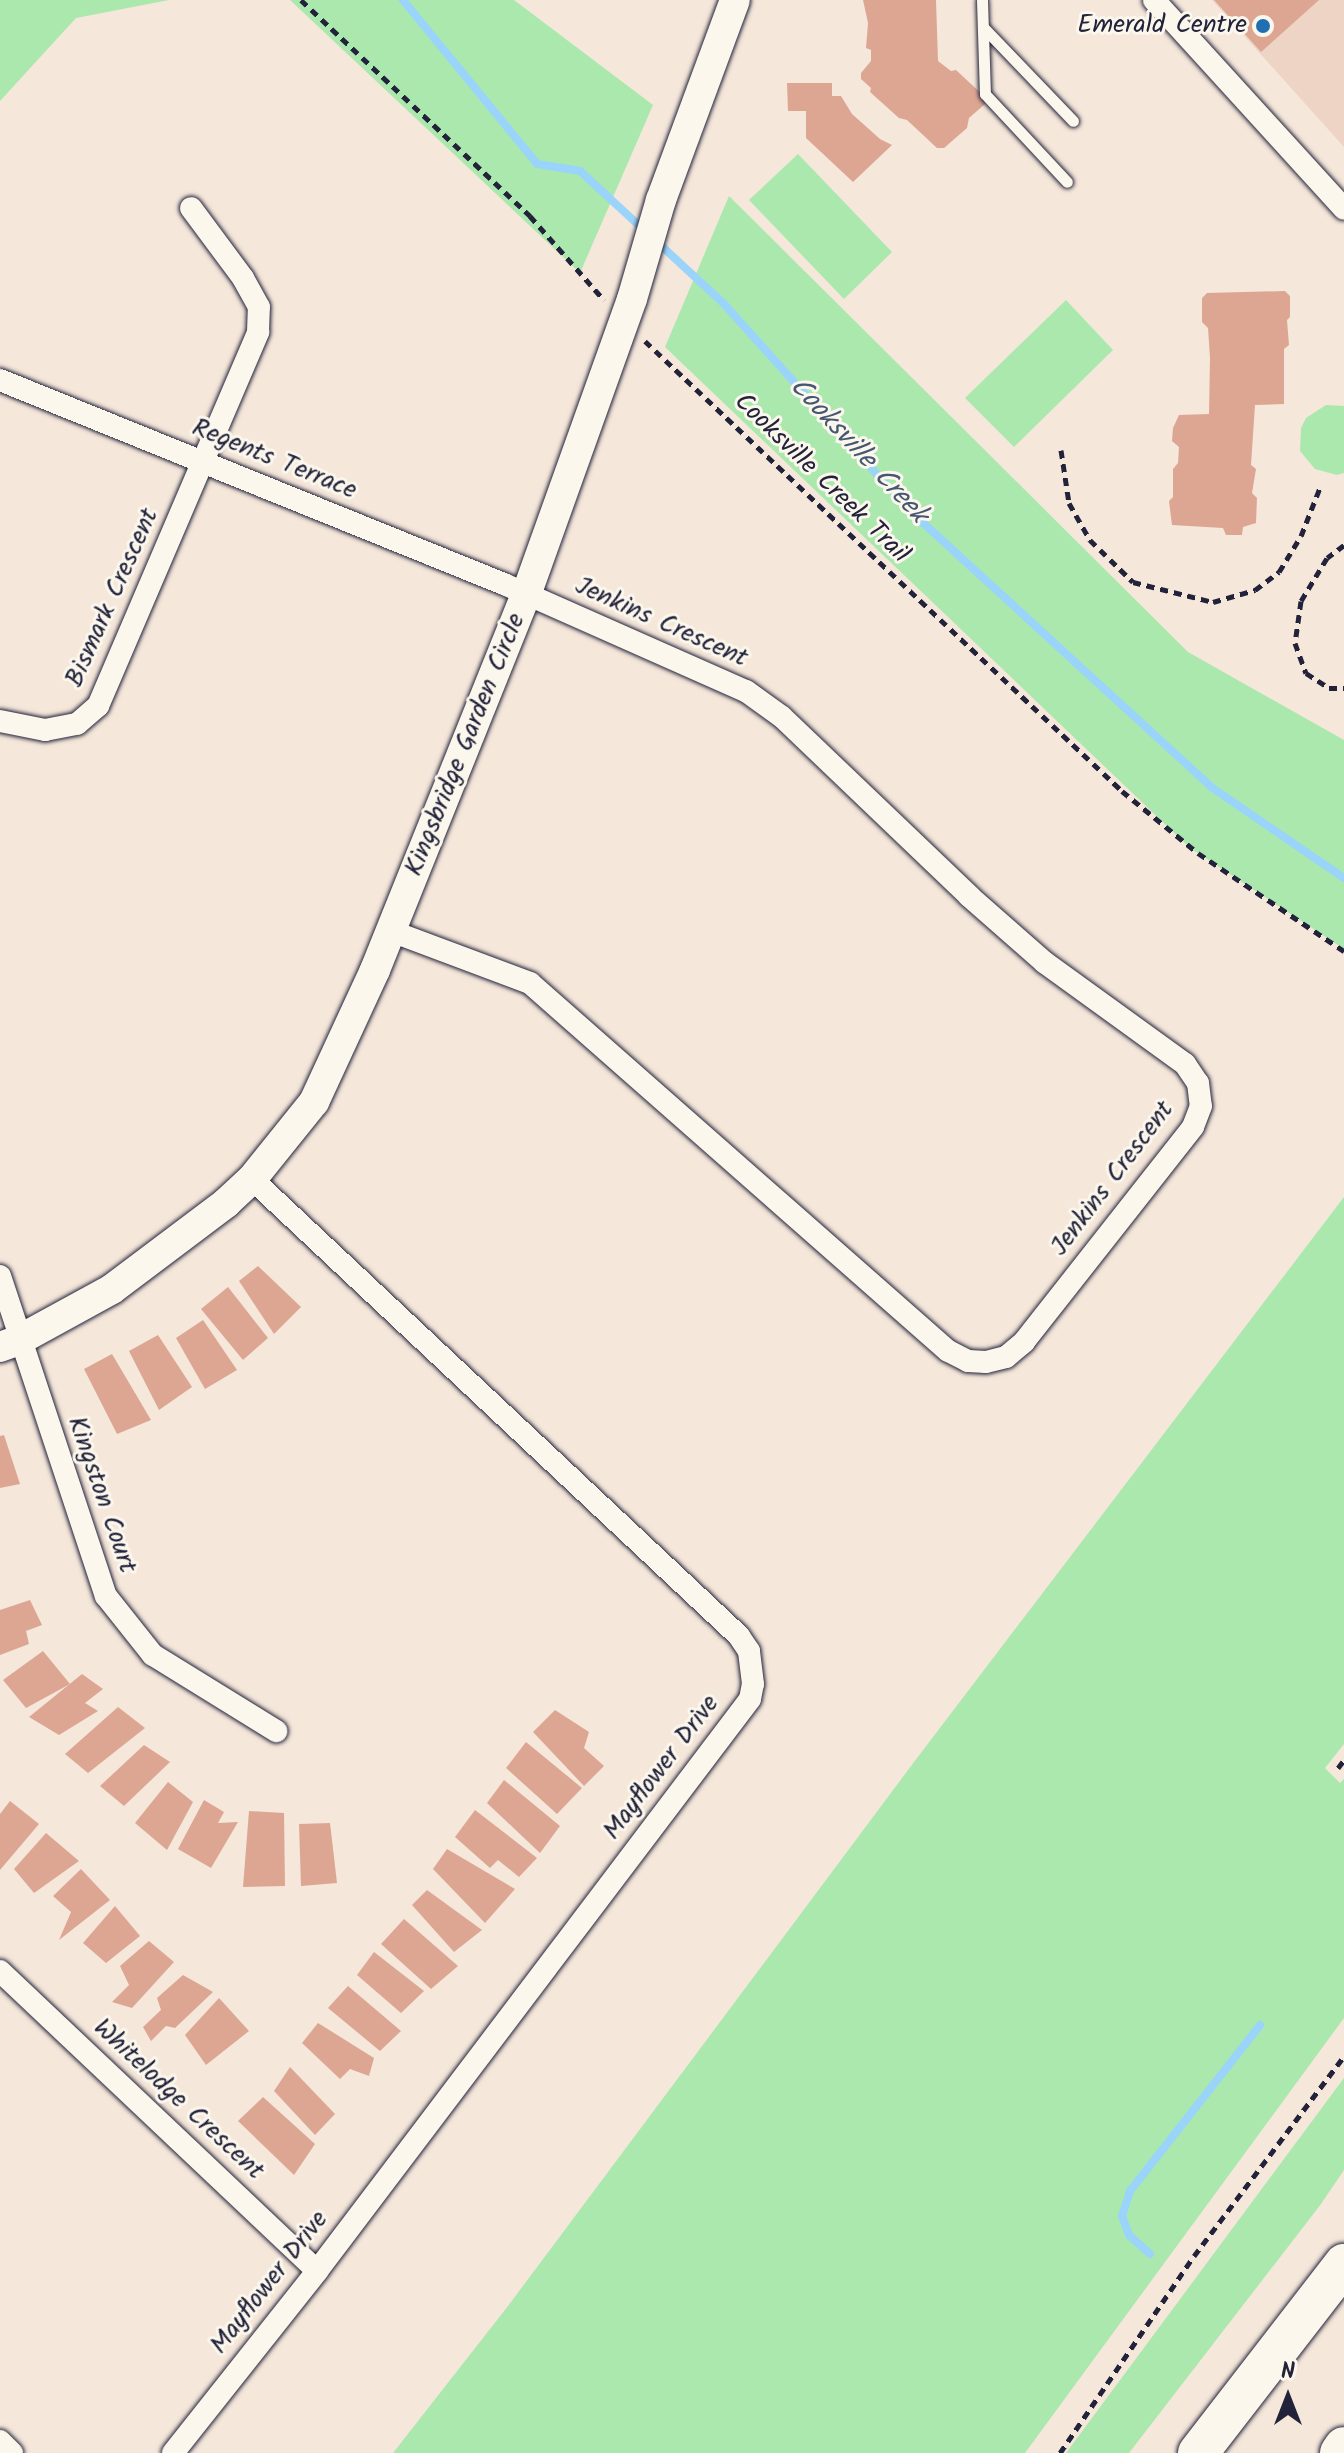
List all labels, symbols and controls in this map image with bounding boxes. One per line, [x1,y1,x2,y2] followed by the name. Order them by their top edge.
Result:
[1077,10,1247,42] place label: Emerald Centre
[1254,17,1272,35] marker: Emerald Centre
[782,371,934,531] water label: Cooksville Creek
[727,387,915,571] street label: Cooksville Creek Trail
[187,413,361,507] street label: Regents Terrace
[60,504,166,692] street label: Bismark Crescent
[570,571,752,675] street label: Jenkins Crescent
[399,609,533,881] street label: Kingsbridge Garden Circle
[1045,1095,1181,1263] street label: Jenkins Crescent
[60,1413,142,1577] street label: Kingston Court
[597,1689,727,1847] street label: Mayflower Drive
[86,2013,270,2187] street label: Whitelodge Crescent
[204,2205,336,2361] street label: Mayflower Drive
[1281,2355,1295,2390] text: N
[1248,2357,1328,2437] north arrow

